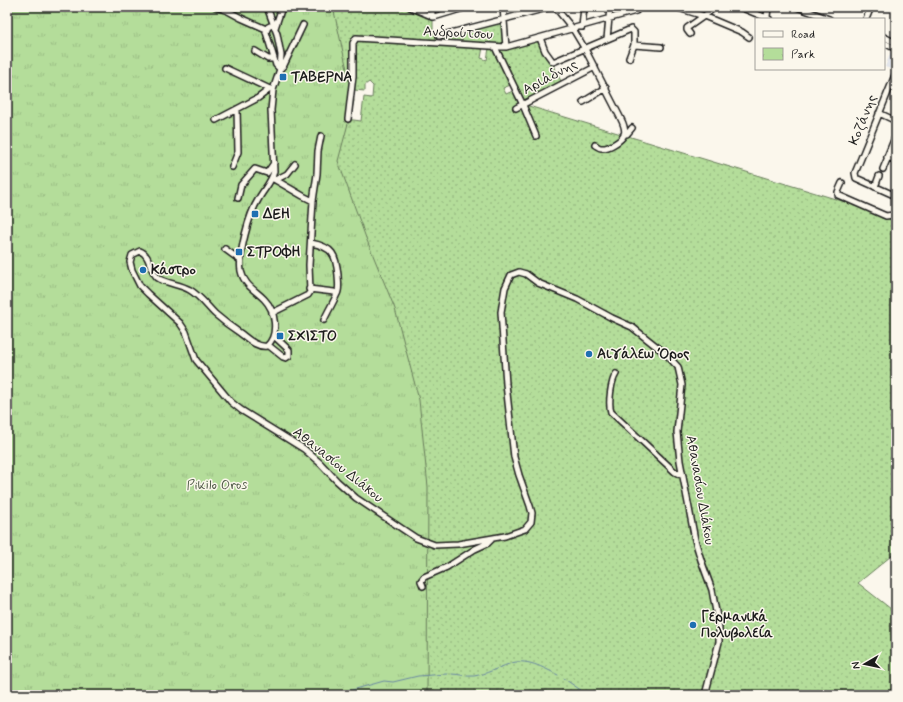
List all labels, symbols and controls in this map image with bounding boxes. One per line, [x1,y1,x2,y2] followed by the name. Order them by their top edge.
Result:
[755,18,885,70] legend
[423,22,493,44] street label: Ανδρούτσου
[791,27,815,43] text: Road
[791,47,815,63] text: Park
[519,55,581,99] street label: Αριάδνης
[290,68,352,86] place label: ΤΑΒΕΡΝΑ
[278,72,288,82] marker: ΤΑΒΕΡΝΑ
[845,92,881,148] street label: Κοζάνης
[262,205,290,223] place label: ΔΕΗ
[250,209,260,219] marker: ΔΕΗ
[247,243,301,261] place label: ΣΤΡΟΦΗ
[234,247,244,257] marker: ΣΤΡΟΦΗ
[151,261,196,279] place label: Κάστρο
[138,265,148,275] marker: Κάστρο
[288,327,337,345] place label: ΣΧΙΣΤΟ
[275,331,285,341] marker: ΣΧΙΣΤΟ
[597,345,689,363] place label: Αιγάλεω Όρος
[584,349,594,359] marker: Αιγάλεω Όρος
[289,423,387,507] street label: Αθανασίου Διάκου
[682,434,718,546] street label: Αθανασίου Διάκου
[187,476,247,494] park label: Pikilo Oros
[701,608,773,642] place label: Γερμανικά Πολυβολεία
[688,620,698,630] marker: Γερμανικά Πολυβολεία
[845,644,885,684] north arrow
[849,661,864,670] text: N

